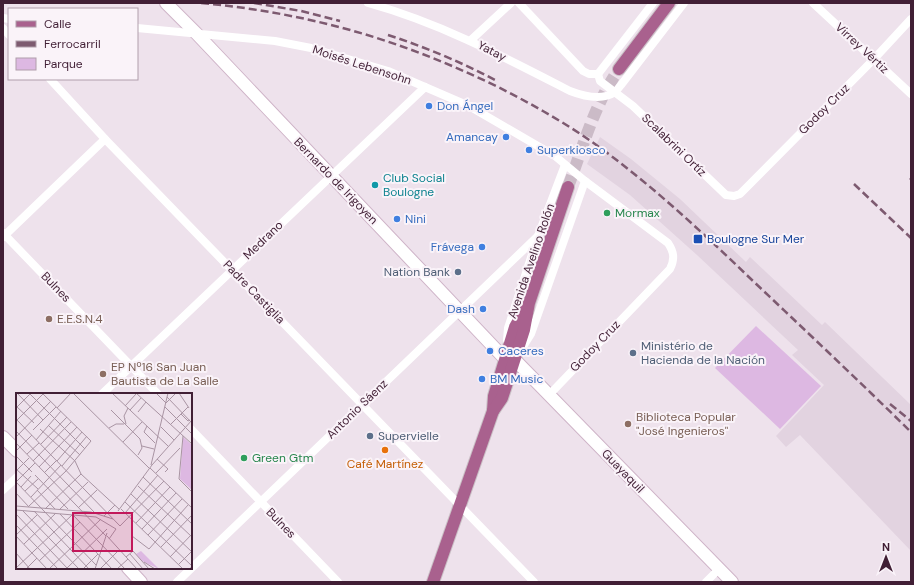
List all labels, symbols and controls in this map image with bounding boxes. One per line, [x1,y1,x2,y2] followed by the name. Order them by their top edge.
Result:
[8,8,138,80] legend
[44,16,71,32] text: Calle
[832,19,892,77] street label: Virrey Vértiz
[44,36,101,52] text: Ferrocarril
[475,37,509,65] street label: Yatay
[310,41,414,89] street label: Moisés Lebensohn
[44,56,83,72] text: Parque
[795,80,853,138] street label: Godoy Cruz
[437,98,493,114] place label: Don Ángel
[424,101,434,111] marker: Don Ángel
[638,110,710,180] street label: Scalabrini Ortíz
[446,129,498,145] place label: Amancay
[501,132,511,142] marker: Amancay
[290,134,382,228] street label: Bernardo de Irigoyen
[537,142,606,158] place label: Superkiosco
[524,145,534,155] marker: Superkiosco
[383,170,445,200] place label: Club Social Boulogne
[370,180,380,190] marker: Club Social Boulogne
[504,201,558,321] street label: Avenida Avelino Rolón
[615,205,660,221] place label: Mormax
[602,208,612,218] marker: Mormax
[405,211,426,227] place label: Nini
[392,214,402,224] marker: Nini
[240,217,286,263] street label: Medrano
[707,231,805,247] place label: Boulogne Sur Mer
[692,233,704,245] marker: Boulogne Sur Mer
[431,239,474,255] place label: Frávega
[477,242,487,252] marker: Frávega
[220,257,288,327] street label: Padre Castiglia
[384,264,450,280] place label: Nation Bank
[453,267,463,277] marker: Nation Bank
[38,268,74,306] street label: Bulnes
[447,301,475,317] place label: Dash
[478,304,488,314] marker: Dash
[57,311,103,327] place label: E.E.S.N.4
[44,314,54,324] marker: E.E.S.N.4
[566,317,624,375] street label: Godoy Cruz
[641,338,765,368] place label: Ministério de Hacienda de la Nación
[498,343,544,359] place label: Caceres
[485,346,495,356] marker: Caceres
[628,348,638,358] marker: Ministério de Hacienda de la Nación
[111,359,219,389] place label: EP Nº16 San Juan Bautista de La Salle
[98,369,108,379] marker: EP Nº16 San Juan Bautista de La Salle
[490,371,543,387] place label: BM Music
[477,374,487,384] marker: BM Music
[323,376,391,442] street label: Antonio Sáenz
[16,393,192,569] inset map
[636,409,736,439] place label: Biblioteca Popular "José Ingenieros"
[623,419,633,429] marker: Biblioteca Popular "José Ingenieros"
[378,428,439,444] place label: Supervielle
[365,431,375,441] marker: Supervielle
[380,445,390,455] marker: Café Martínez
[598,446,648,496] street label: Guayaquil
[252,450,314,466] place label: Green Gtm
[239,453,249,463] marker: Green Gtm
[347,456,423,472] place label: Café Martínez
[263,504,299,542] street label: Bulnes
[866,537,906,577] north arrow
[882,540,890,554] text: N

